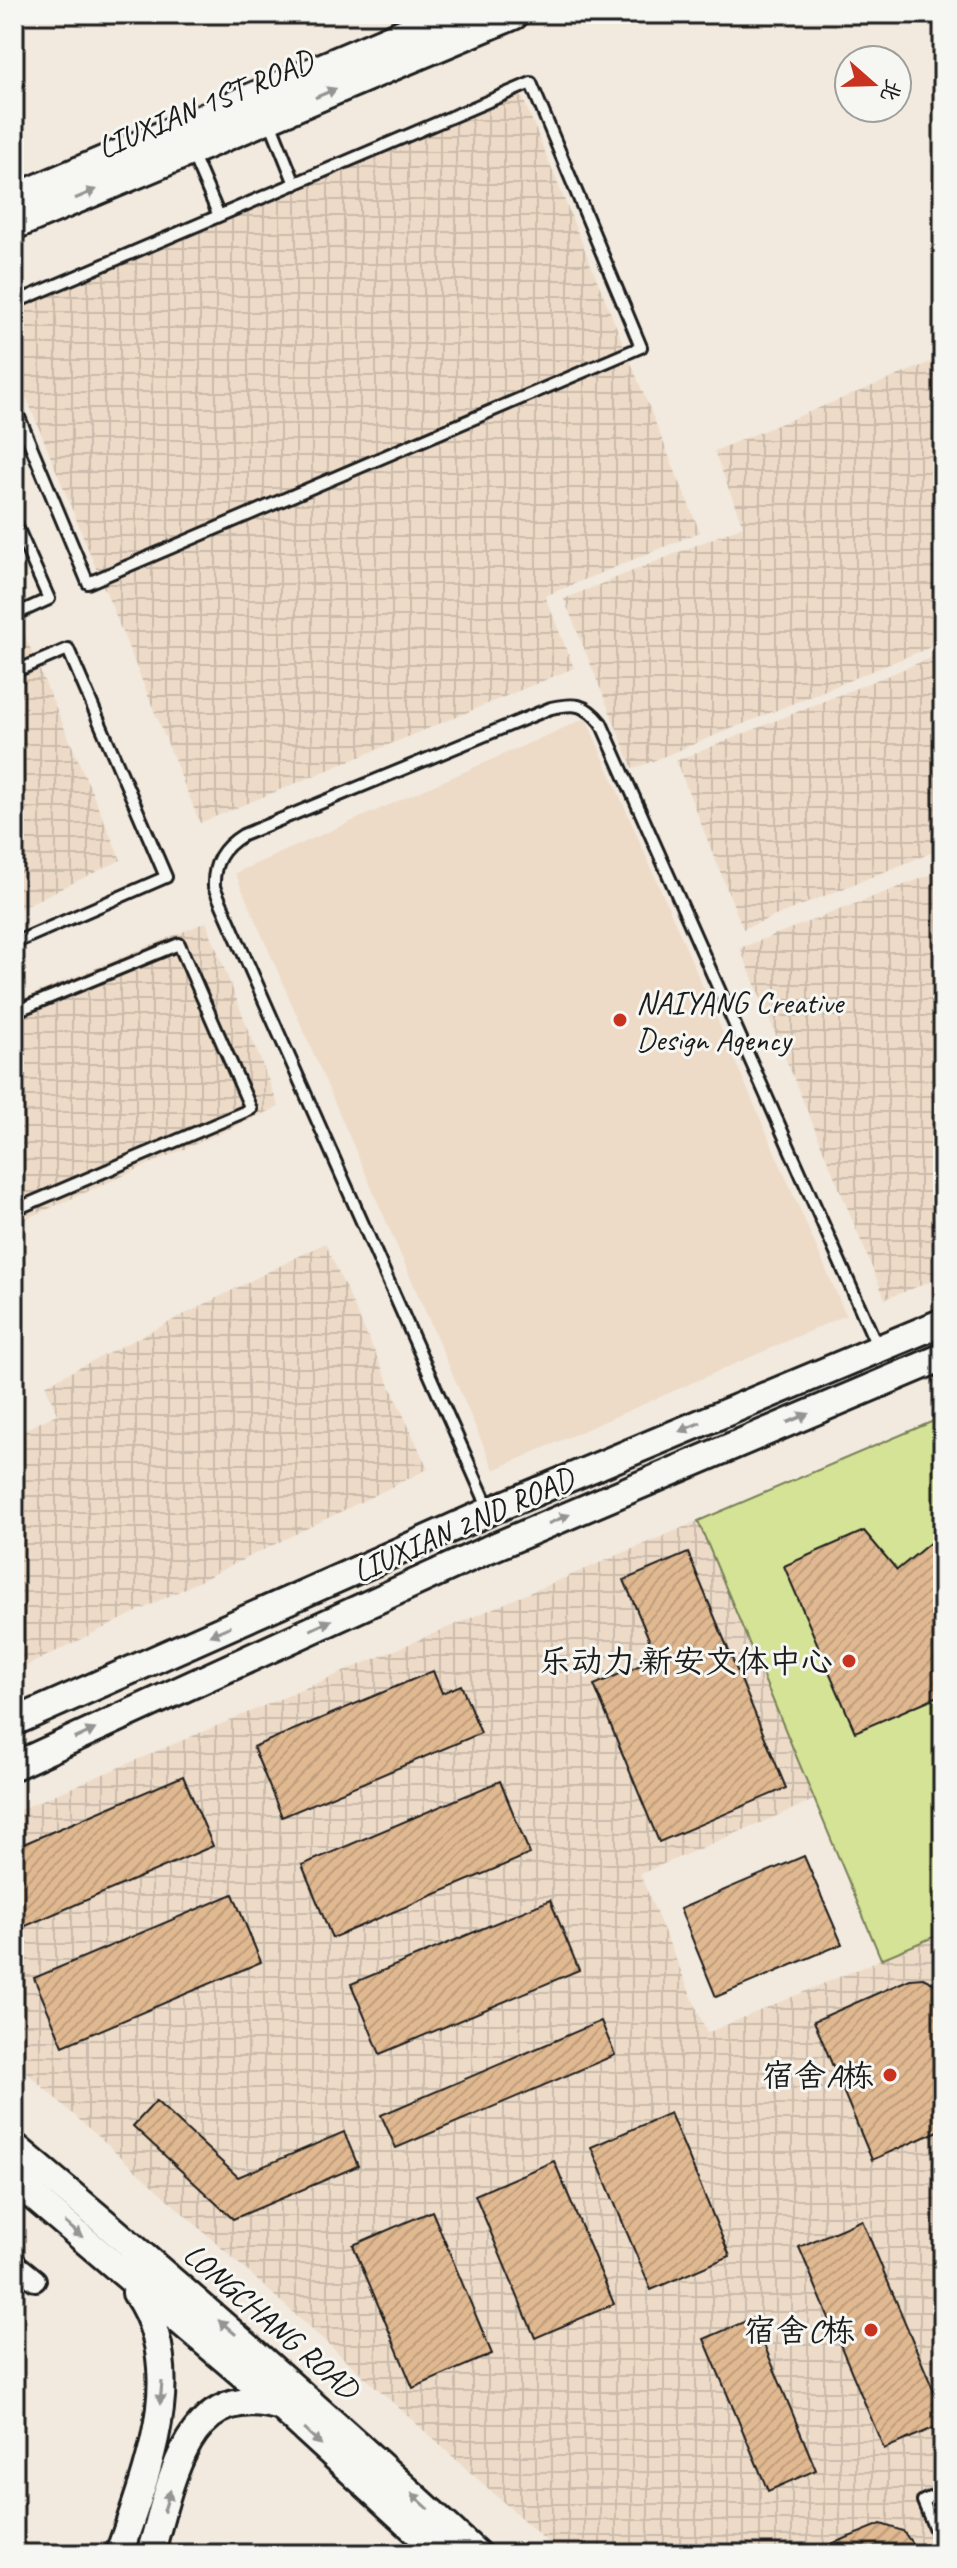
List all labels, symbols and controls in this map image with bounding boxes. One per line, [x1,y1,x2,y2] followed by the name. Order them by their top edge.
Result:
[91,39,321,168] street label: LIUXIAN 1ST ROAD
[833,44,913,124] north arrow
[874,75,908,106] text: 北
[314,86,337,99] one-way arrow
[74,187,98,200] one-way arrow
[636,982,845,1060] place label: NAIYANG Creative Design Agency
[611,1011,629,1029] marker: NAIYANG Creative Design Agency
[786,1411,810,1424] one-way arrow
[678,1420,702,1433] one-way arrow
[346,1457,582,1592] street label: LIUXIAN 2ND ROAD
[547,1513,571,1526] one-way arrow
[310,1619,333,1632] one-way arrow
[208,1624,232,1638] one-way arrow
[539,1641,833,1682] place label: 乐动力·新安文体中心
[840,1652,858,1670] marker: 乐动力·新安文体中心
[73,1727,97,1740] one-way arrow
[762,2055,874,2096] place label: 宿舍A栋
[881,2066,899,2084] marker: 宿舍A栋
[63,2221,83,2238] one-way arrow
[175,2234,369,2410] street label: LONGCHANG ROAD
[744,2310,855,2351] place label: 宿舍C栋
[217,2318,237,2336] one-way arrow
[862,2321,880,2339] marker: 宿舍C栋
[154,2381,167,2406] one-way arrow
[303,2427,322,2445] one-way arrow
[161,2488,174,2512] one-way arrow
[411,2492,430,2510] one-way arrow

